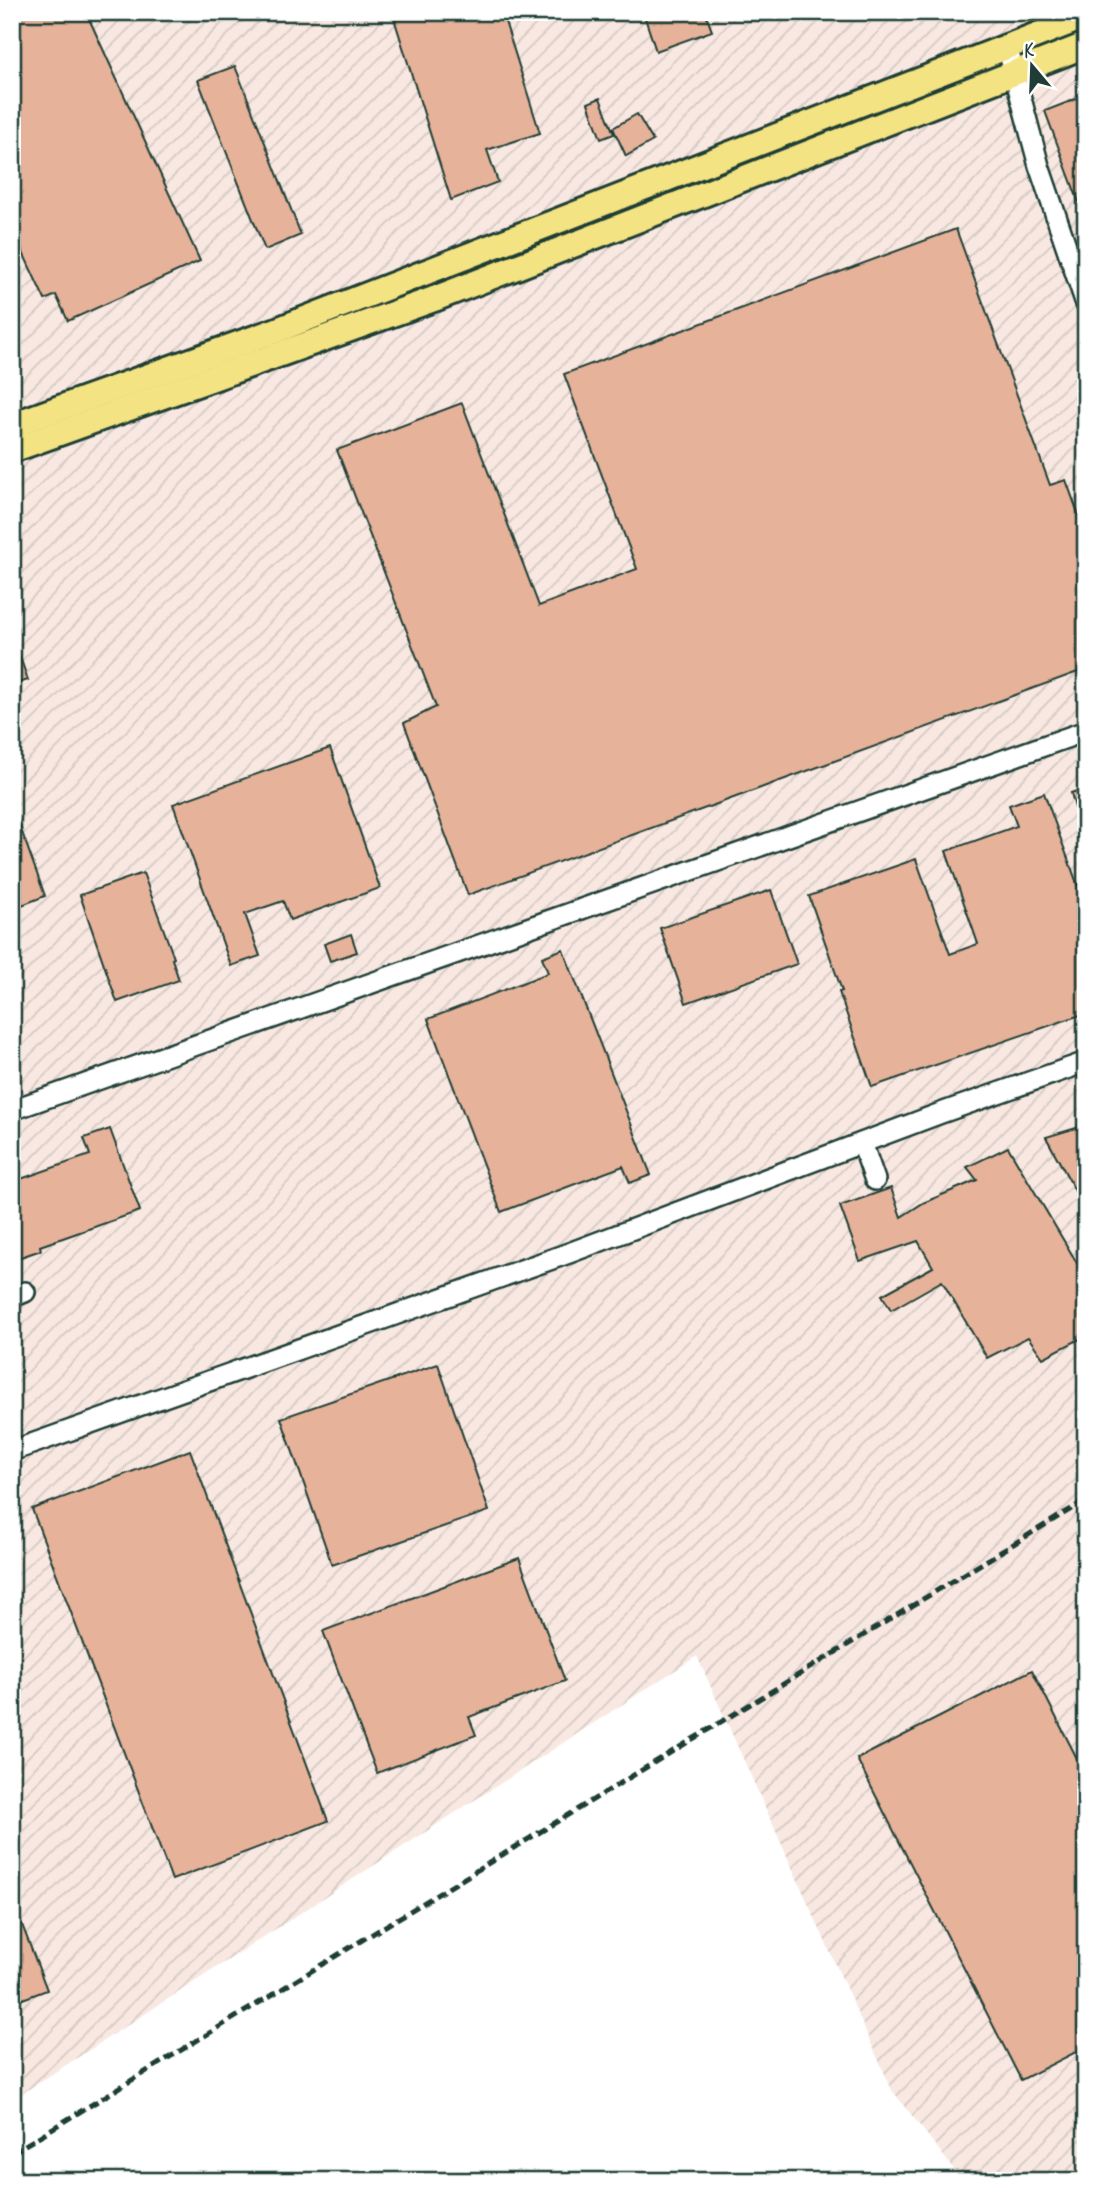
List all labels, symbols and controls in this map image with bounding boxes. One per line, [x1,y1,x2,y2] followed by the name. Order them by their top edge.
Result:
[996,32,1066,102] north arrow
[1018,37,1039,64] text: K

